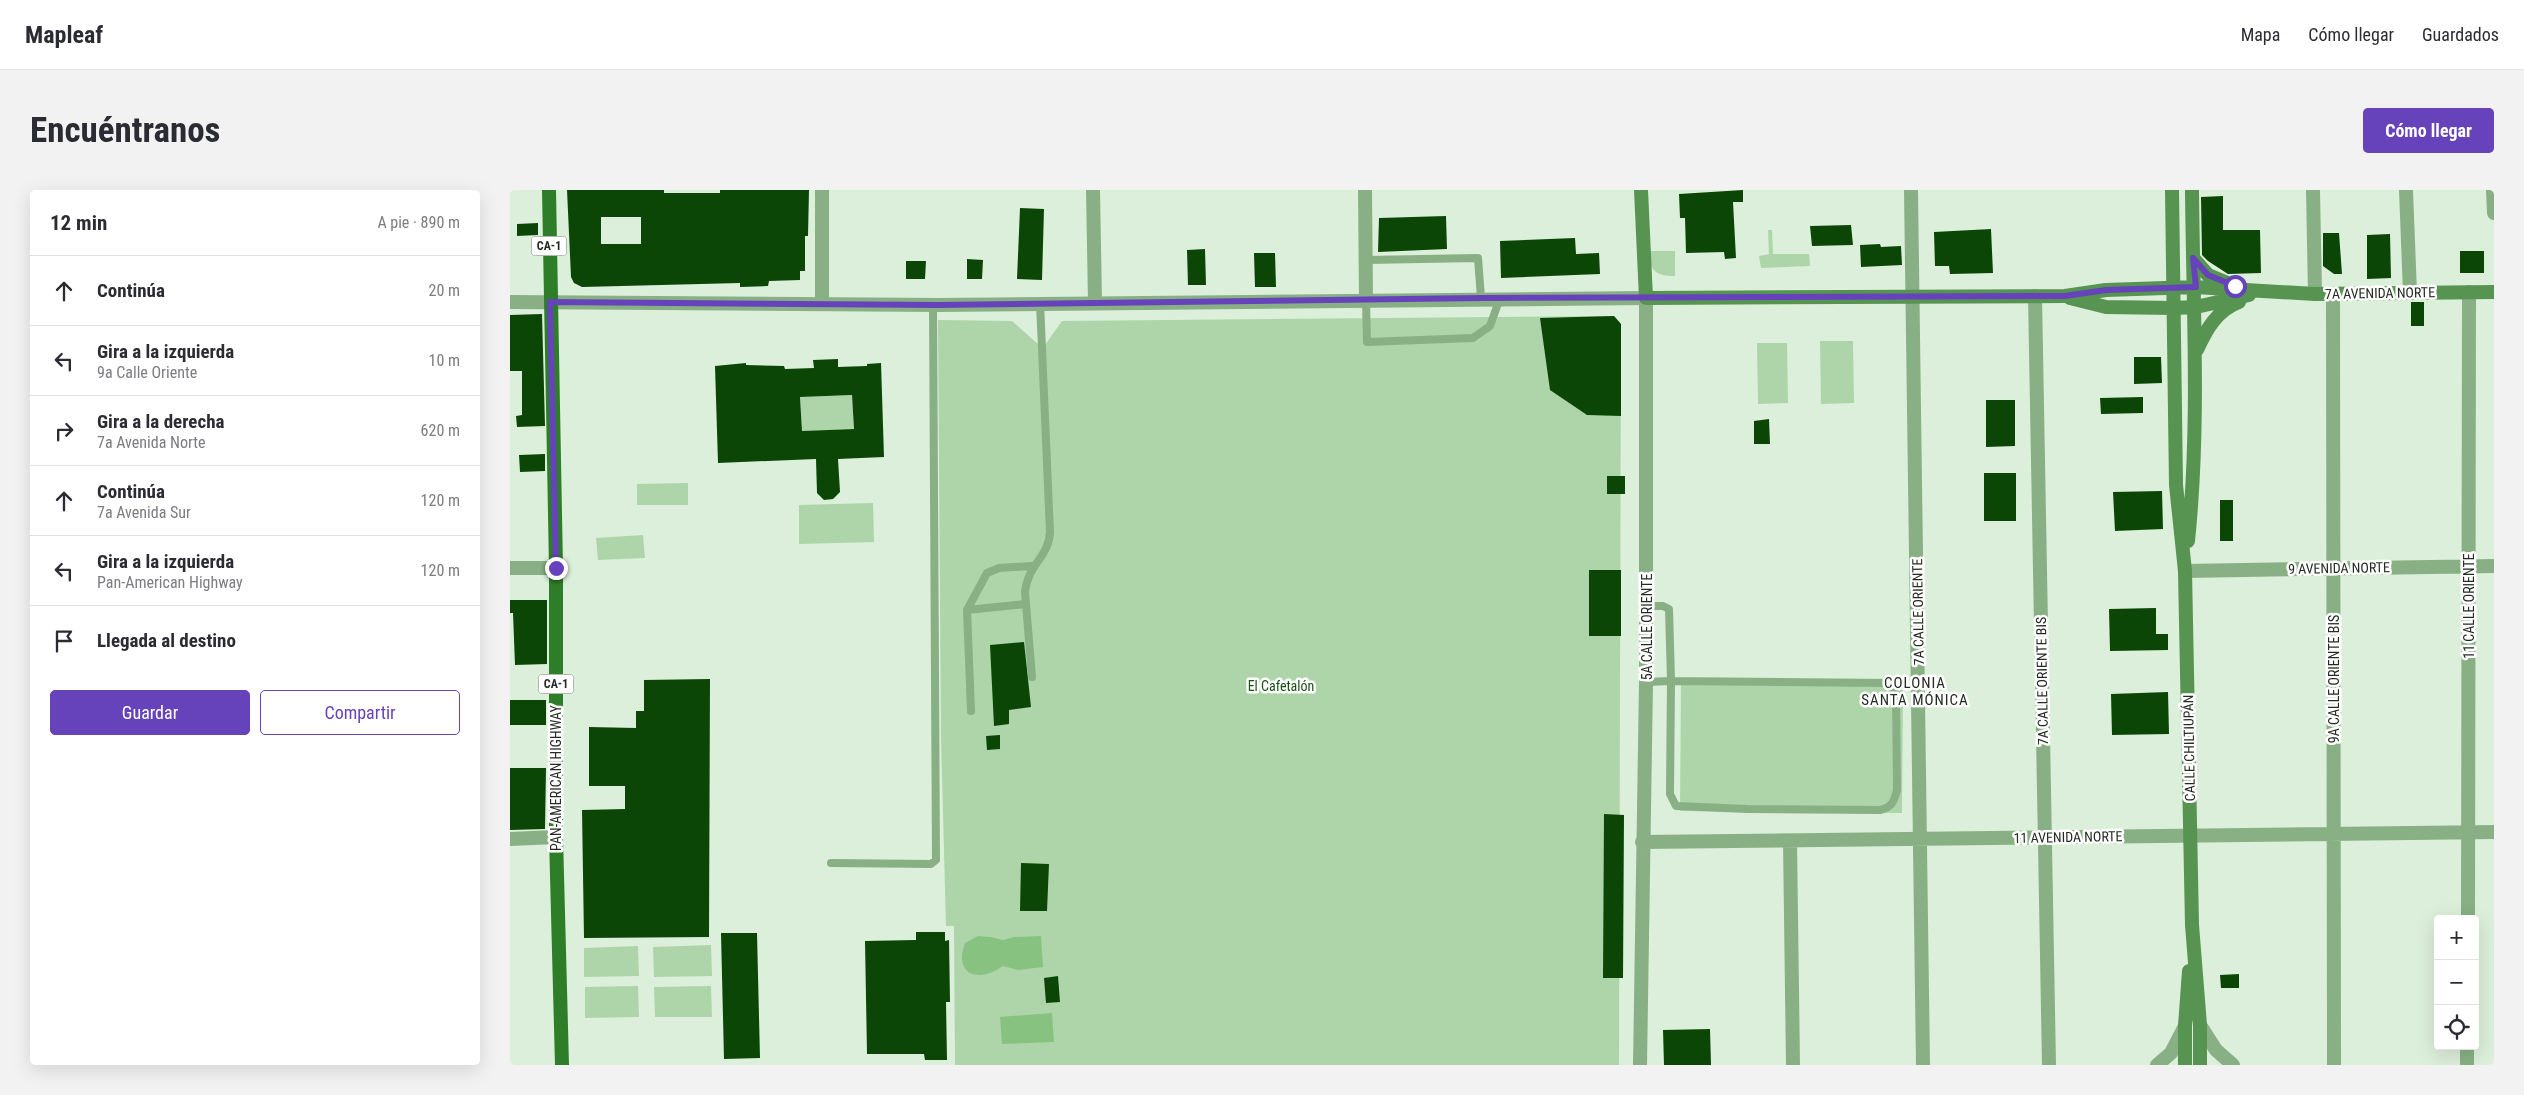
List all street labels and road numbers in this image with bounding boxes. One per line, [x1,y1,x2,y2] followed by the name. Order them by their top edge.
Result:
[532,236,566,256] road number: CA-1
[2325,284,2435,302] street label: 7A AVENIDA NORTE
[2461,553,2477,659] street label: 11 CALLE ORIENTE
[1909,558,1927,665] street label: 7A CALLE ORIENTE
[2288,559,2390,577] street label: 9 AVENIDA NORTE
[1639,574,1655,680] street label: 5A CALLE ORIENTE
[2326,615,2342,743] street label: 9A CALLE ORIENTE BIS
[2033,617,2051,745] street label: 7A CALLE ORIENTE BIS
[538,674,574,694] road number: CA-1
[2179,695,2198,801] street label: CALLE CHILTIUPÁN
[548,704,564,851] street label: PAN-AMERICAN HIGHWAY
[2013,828,2123,846] street label: 11 AVENIDA NORTE

